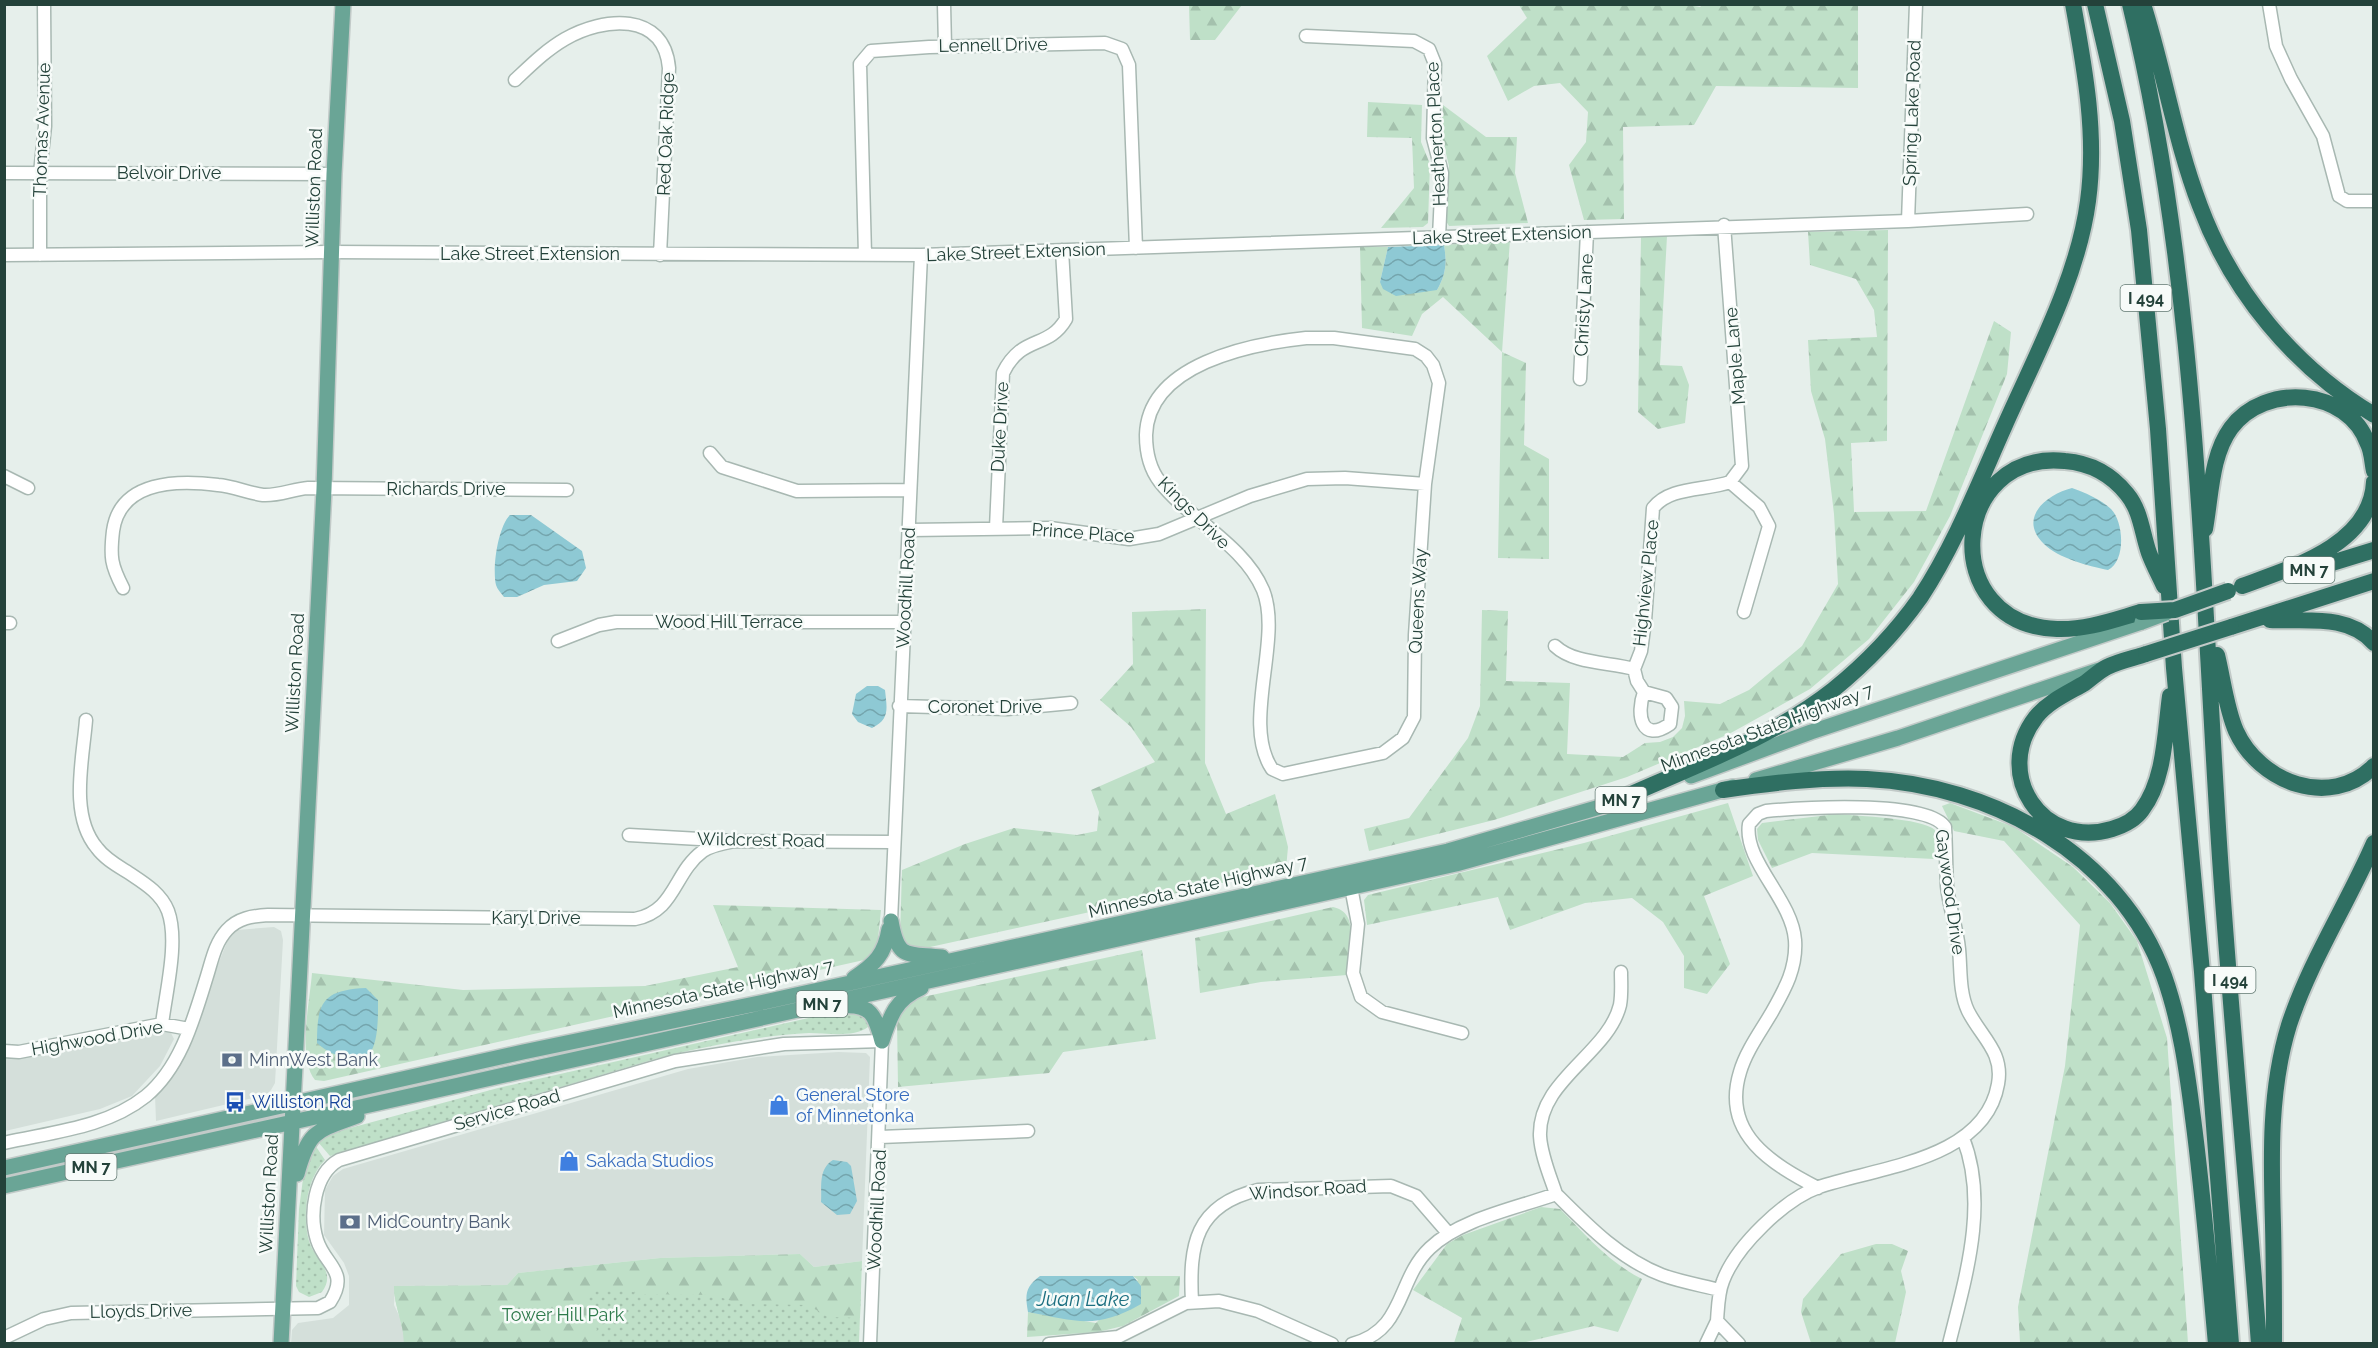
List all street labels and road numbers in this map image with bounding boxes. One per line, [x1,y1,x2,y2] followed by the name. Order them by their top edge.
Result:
[938,33,1048,56] street label: Lennell Drive
[1898,40,1925,186] street label: Spring Lake Road
[1421,61,1450,207] street label: Heatherton Place
[29,62,54,198] street label: Thomas Avenue
[653,71,678,196] street label: Red Oak Ridge
[301,128,326,248] street label: Williston Road
[117,162,222,183] street label: Belvoir Drive
[1412,221,1592,248] street label: Lake Street Extension
[926,238,1106,265] street label: Lake Street Extension
[440,243,620,264] street label: Lake Street Extension
[1570,253,1597,357] street label: Christy Lane
[2120,285,2172,311] road number: I 494
[1720,306,1749,406] street label: Maple Lane
[987,381,1012,473] street label: Duke Drive
[1154,472,1235,553] street label: Kings Drive
[386,478,506,499] street label: Richards Drive
[1031,518,1136,547] street label: Prince Place
[1628,518,1663,647] street label: Highview Place
[892,527,919,649] street label: Woodhill Road
[1404,547,1431,654] street label: Queens Way
[2284,557,2334,583] road number: MN 7
[655,611,803,632] street label: Wood Hill Terrace
[281,612,308,733] street label: Williston Road
[1658,679,1876,776] street label: Minnesota State Highway 7
[928,696,1043,717] street label: Coronet Drive
[1596,787,1646,813] road number: MN 7
[697,828,825,851] street label: Wildcrest Road
[1931,828,1970,957] street label: Gaywood Drive
[1086,851,1310,922] street label: Minnesota State Highway 7
[491,907,581,928] street label: Karyl Drive
[611,955,835,1022] street label: Minnesota State Highway 7
[2204,967,2256,993] road number: I 494
[796,991,848,1017] road number: MN 7
[30,1016,165,1059] street label: Highwood Drive
[451,1084,562,1135] street label: Service Road
[255,1133,282,1254] street label: Williston Road
[863,1149,890,1271] street label: Woodhill Road
[66,1154,116,1180] road number: MN 7
[1249,1175,1367,1204] street label: Windsor Road
[90,1299,193,1322] street label: Lloyds Drive

